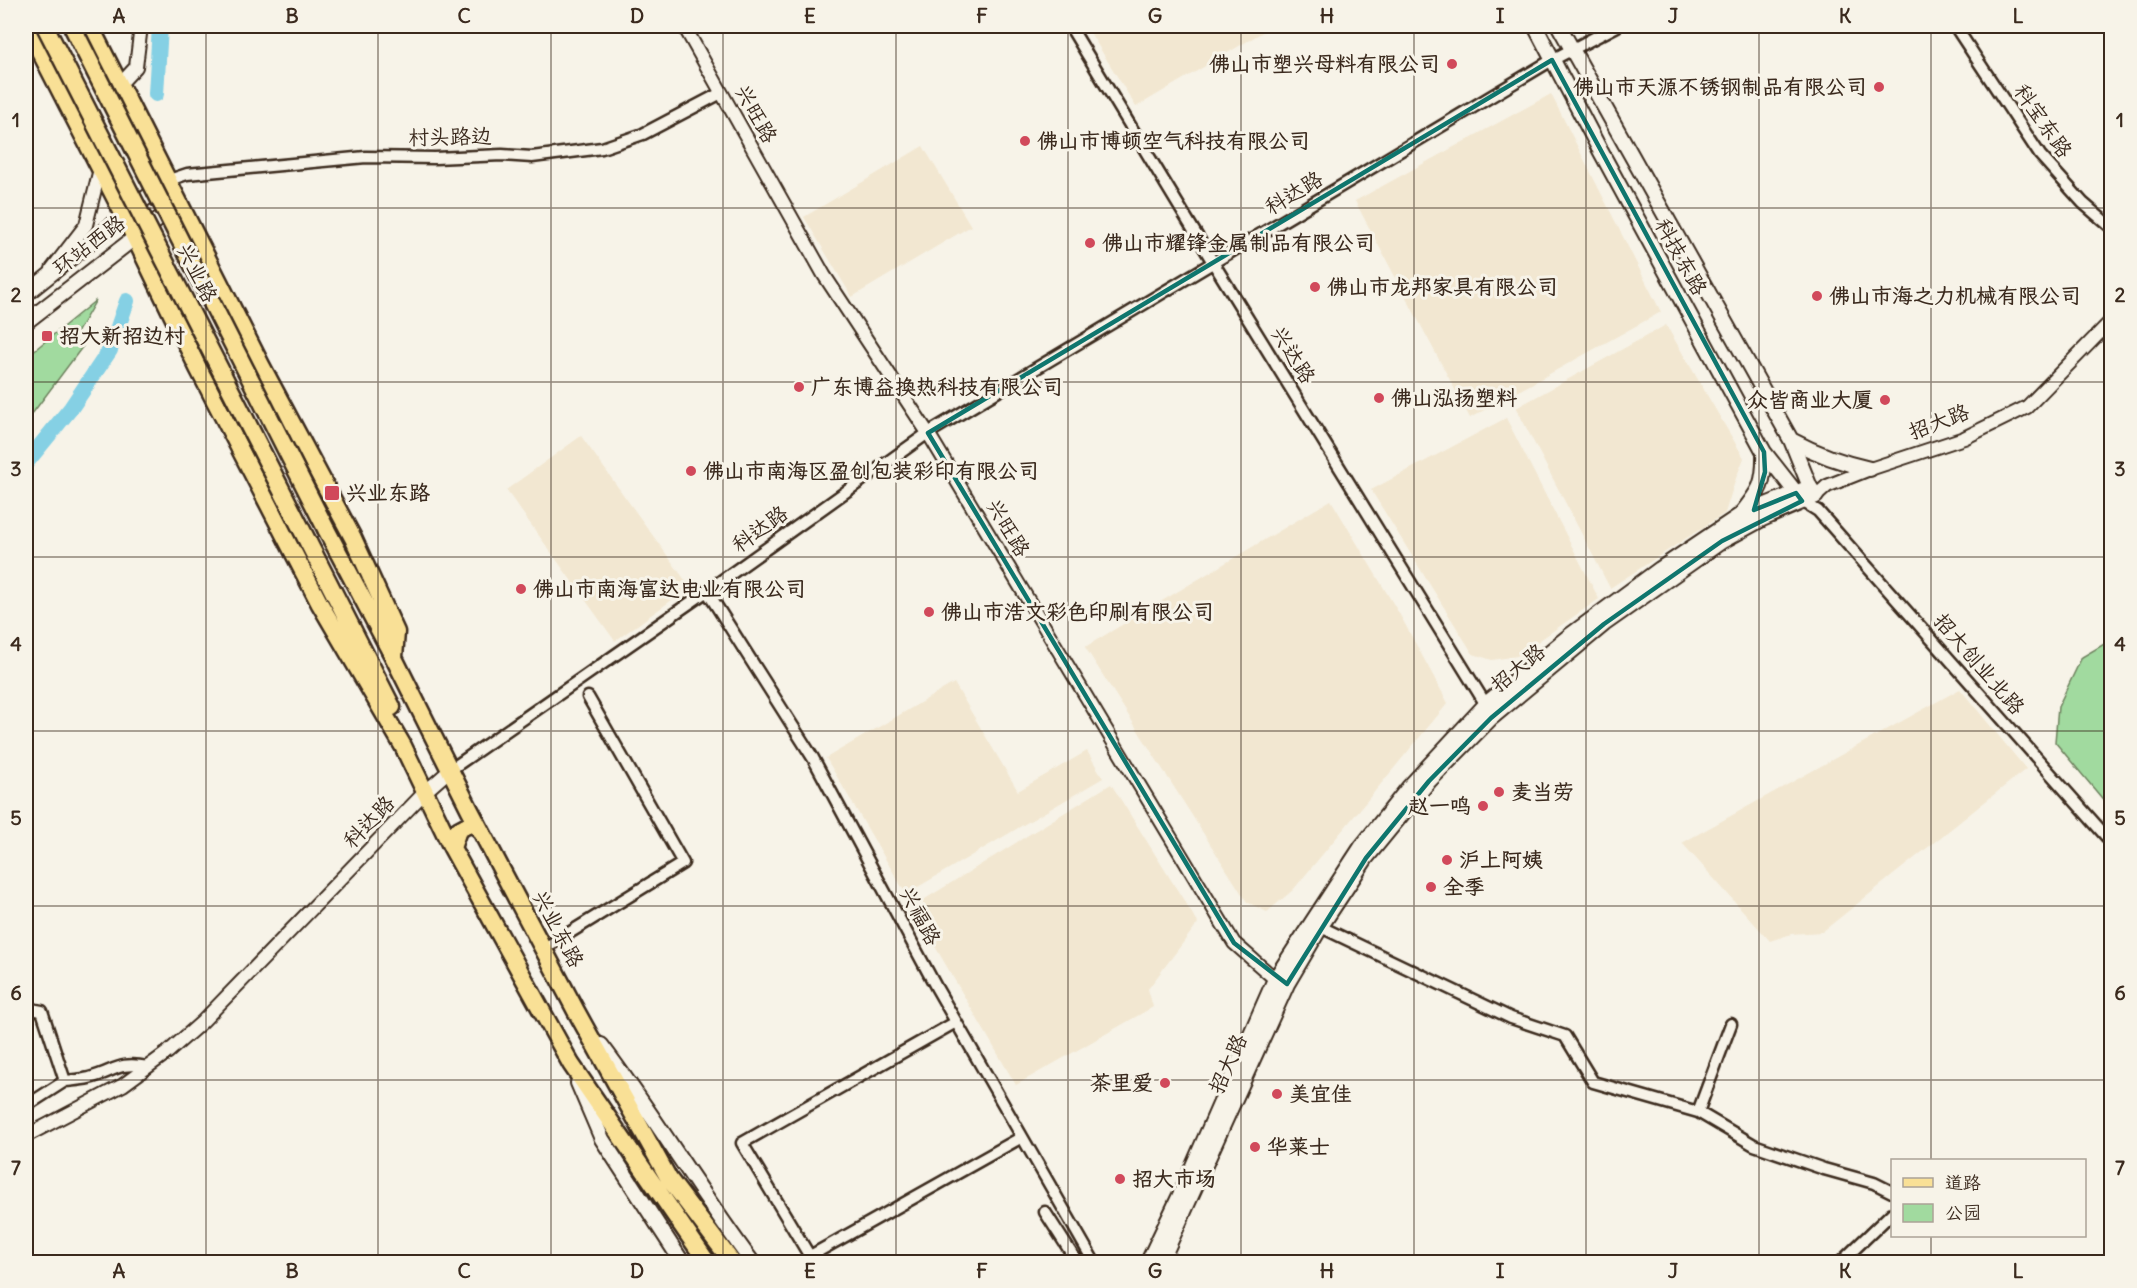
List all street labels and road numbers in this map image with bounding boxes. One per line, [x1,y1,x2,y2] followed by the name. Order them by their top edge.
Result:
[2008,79,2079,163] street label: 科宝东路
[729,80,784,148] street label: 兴旺路
[408,122,492,151] street label: 村头路边
[1260,165,1328,220] street label: 科达路
[47,209,130,281] street label: 环站西路
[1649,213,1714,300] street label: 科技东路
[171,239,224,307] street label: 兴业路
[1265,321,1322,389] street label: 兴达路
[1905,398,1973,445] street label: 招大路
[981,494,1036,562] street label: 兴旺路
[726,499,793,558] street label: 科达路
[1928,607,2031,720] street label: 招大创业北路
[1485,637,1551,698] street label: 招大路
[337,790,400,854] street label: 科达路
[894,882,947,950] street label: 兴福路
[527,885,590,972] street label: 兴业东路
[1202,1030,1253,1098] street label: 招大路

